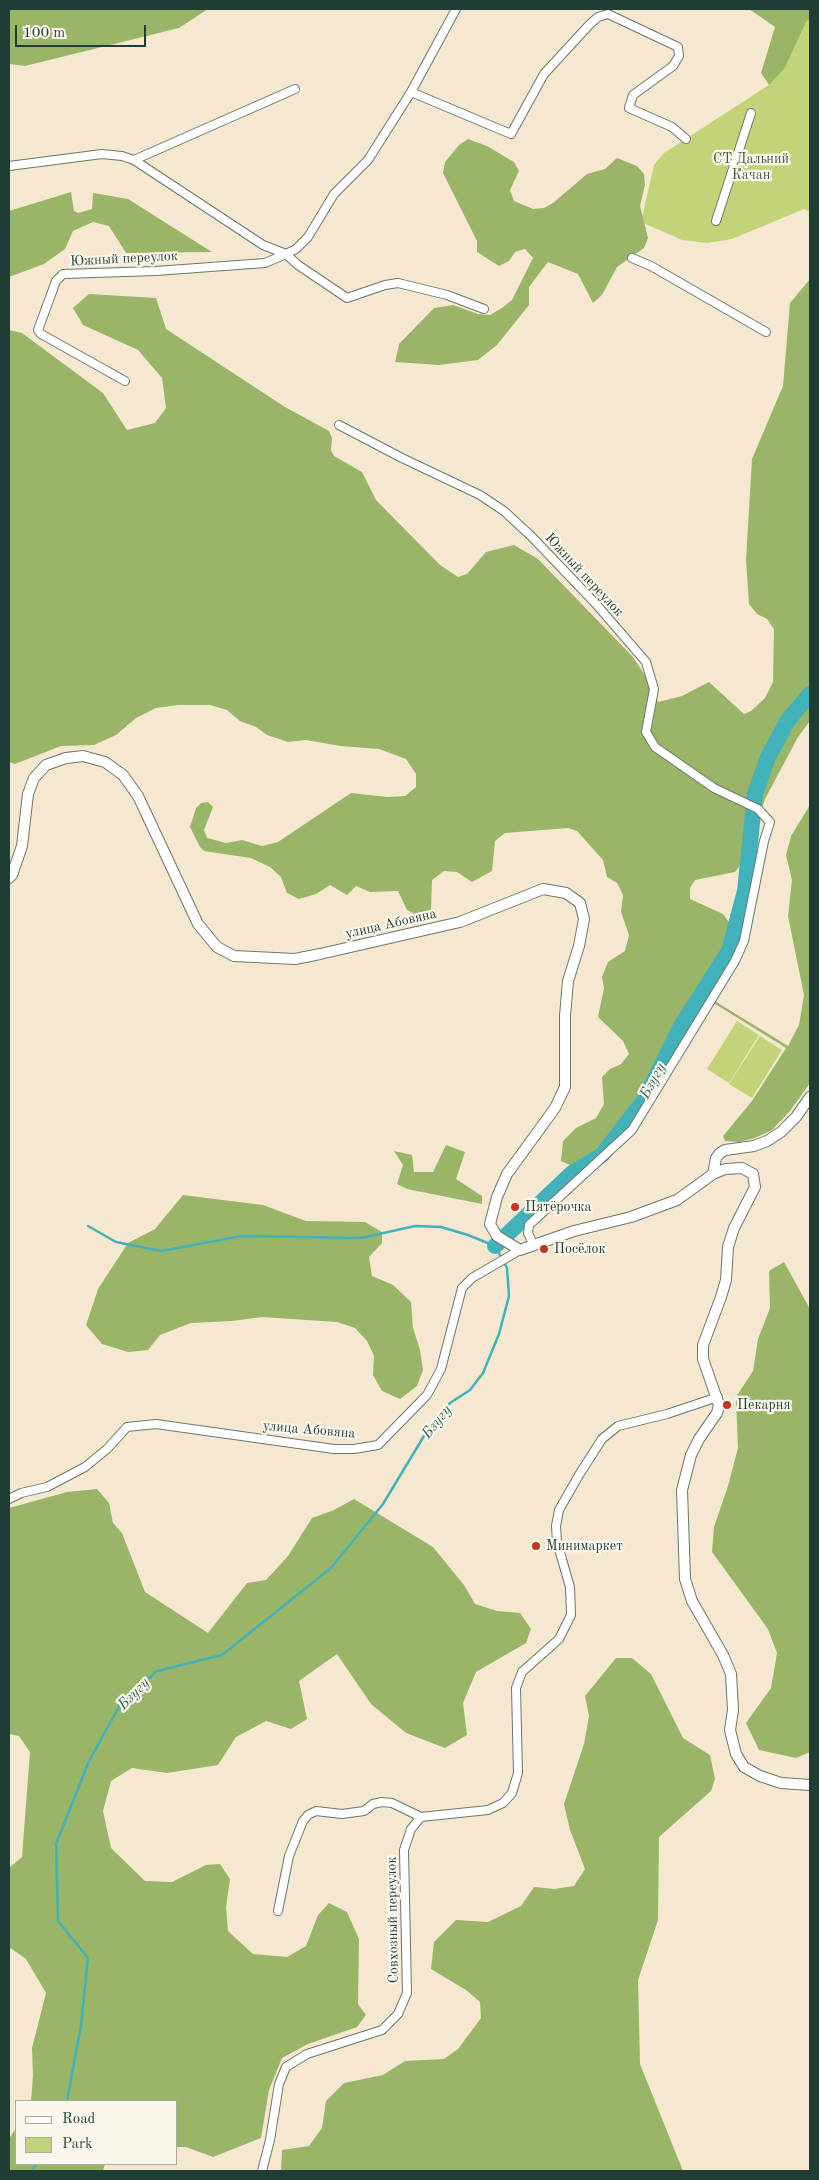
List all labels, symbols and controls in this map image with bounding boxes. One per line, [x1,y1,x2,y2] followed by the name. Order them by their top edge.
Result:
[18,15,149,47] scale bar
[23,26,65,41] text: 100 m
[713,151,789,184] park label: СТ Дальний Качан
[70,248,178,270] street label: Южный переулок
[541,530,627,620] street label: Южный переулок
[344,905,438,943] street label: улица Абовяна
[636,1060,670,1102] water label: Бзугу
[525,1199,591,1215] place label: Пятёрочка
[509,1201,521,1213] marker: Пятёрочка
[554,1241,606,1257] place label: Посёлок
[538,1243,550,1255] marker: Посёлок
[737,1397,791,1413] place label: Пекарня
[721,1399,733,1411] marker: Пекарня
[418,1402,456,1442] water label: Бзугу
[262,1418,356,1442] street label: улица Абовяна
[546,1538,623,1554] place label: Минимаркет
[530,1540,542,1552] marker: Минимаркет
[114,1674,154,1714] water label: Бзугу
[383,1856,403,1984] street label: Совхозный переулок
[15,2100,178,2165] legend
[62,2112,95,2127] text: Road
[62,2137,93,2152] text: Park

